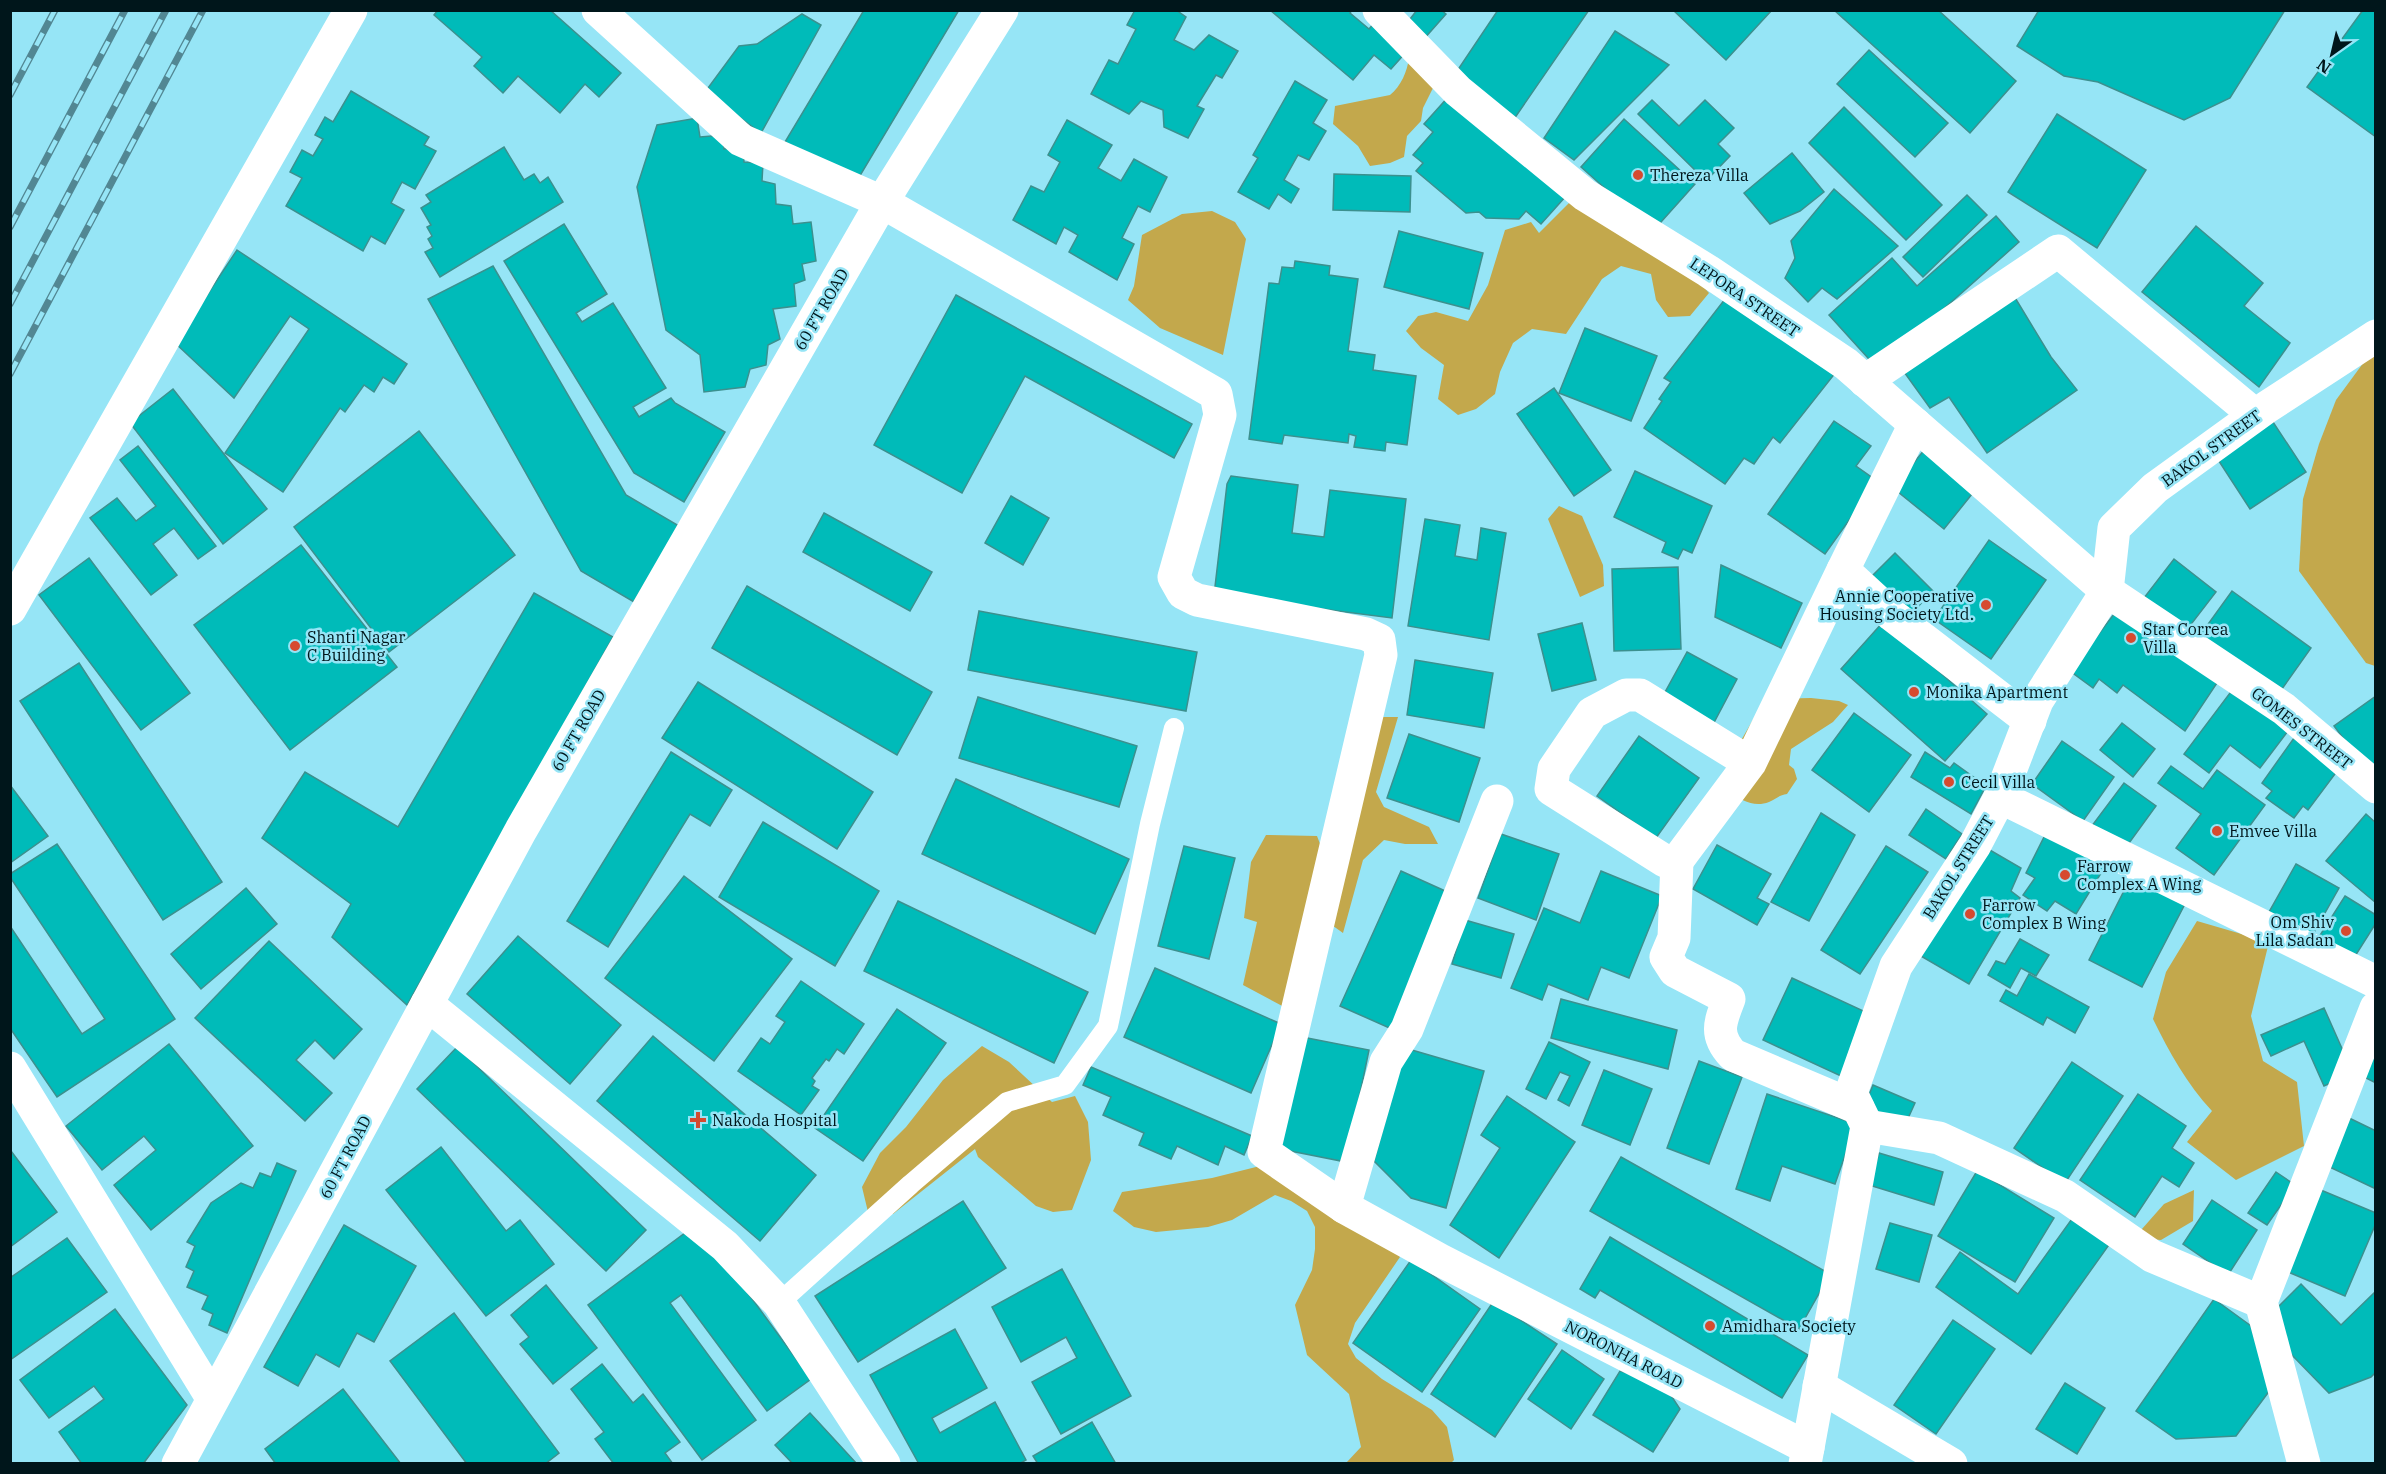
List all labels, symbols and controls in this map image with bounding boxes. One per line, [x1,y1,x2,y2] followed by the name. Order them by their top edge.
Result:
[2302,24,2362,84] north arrow
[2313,55,2334,78] text: N
[1650,165,1749,185] place label: Thereza Villa
[1631,168,1645,182] marker: Thereza Villa
[1686,253,1804,341] street label: LEPORA STREET
[790,265,852,353] street label: 60 FT ROAD
[2157,405,2265,491] street label: BAKOL STREET
[1819,586,1974,624] place label: Annie Cooperative Housing Society Ltd.
[1979,598,1993,612] marker: Annie Cooperative Housing Society Ltd.
[2143,619,2229,657] place label: Star Correa Villa
[307,627,405,665] place label: Shanti Nagar C Building
[2124,631,2138,645] marker: Star Correa Villa
[288,639,302,653] marker: Shanti Nagar C Building
[1926,682,2068,702] place label: Monika Apartment
[2248,683,2356,773] street label: GOMES STREET
[1907,685,1921,699] marker: Monika Apartment
[547,686,609,774] street label: 60 FT ROAD
[1961,772,2036,792] place label: Cecil Villa
[1942,775,1956,789] marker: Cecil Villa
[1918,812,1998,922] street label: BAKOL STREET
[2229,821,2317,841] place label: Emvee Villa
[2210,824,2224,838] marker: Emvee Villa
[2077,856,2201,894] place label: Farrow Complex A Wing
[2058,868,2072,882] marker: Farrow Complex A Wing
[1982,895,2106,933] place label: Farrow Complex B Wing
[1963,907,1977,921] marker: Farrow Complex B Wing
[2255,912,2334,950] place label: Om Shiv Lila Sadan
[2339,924,2353,938] marker: Om Shiv Lila Sadan
[712,1110,837,1130] place label: Nakoda Hospital
[689,1111,707,1129] marker: Nakoda Hospital
[315,1112,375,1202] street label: 60 FT ROAD
[1562,1316,1686,1392] street label: NORONHA ROAD
[1722,1316,1856,1336] place label: Amidhara Society
[1703,1319,1717,1333] marker: Amidhara Society

